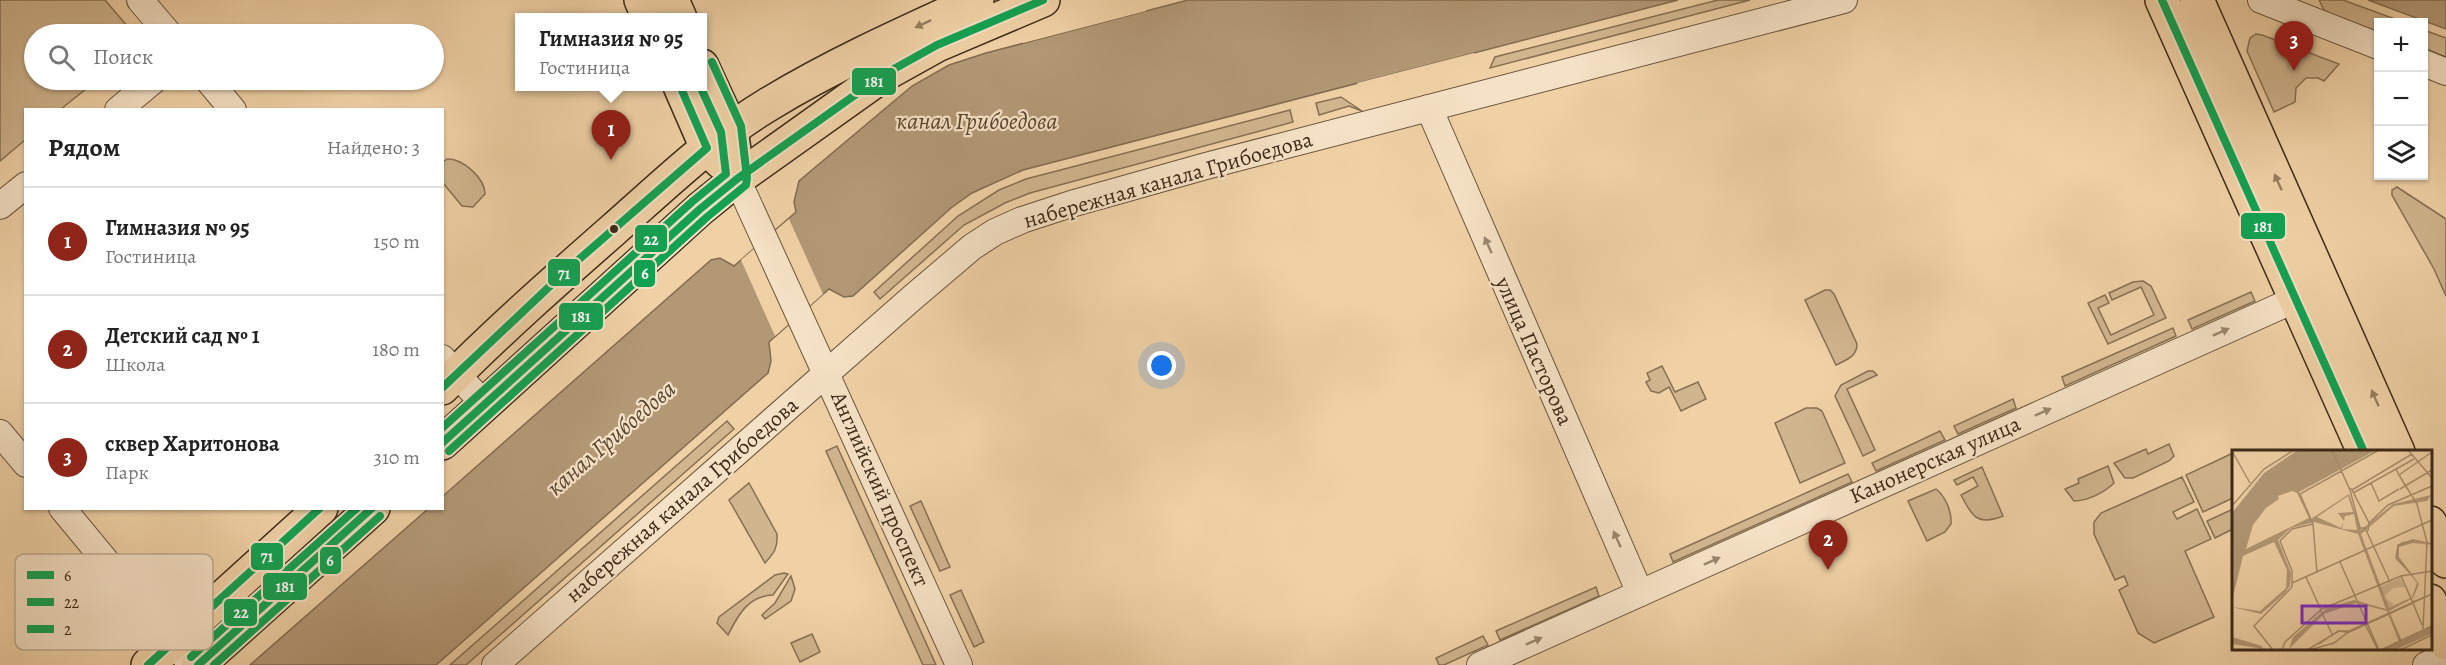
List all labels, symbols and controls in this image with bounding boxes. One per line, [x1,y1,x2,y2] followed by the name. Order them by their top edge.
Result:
[515,13,707,91] popup
[2374,18,2428,180] map controls
[2374,18,2428,72] button: +
[915,20,932,29] one-way arrow
[2274,22,2314,71] pin: 3
[24,24,444,90] search box
[539,24,683,54] text: Гимназия № 95
[45,41,78,74] icon: search
[93,42,153,72] text: Поиск
[539,54,630,81] text: Гостиница
[851,67,897,96] line badge: 181
[864,71,884,93] text: 181
[2374,72,2428,126] button: −
[896,105,1058,137] water label: канал Грибоедова
[592,110,630,160] pin: 1
[1020,124,1317,236] street label: набережная канала Грибоедова
[2374,126,2428,180] button: layers
[48,130,120,165] text: Рядом
[327,134,420,161] text: Найдено: 3
[2274,173,2283,190] one-way arrow
[2240,212,2286,240] line badge: 181
[105,213,250,243] text: Гимназия № 95
[2253,216,2273,238] text: 181
[608,223,620,235] unlabelled marker
[634,224,668,253] line badge: 22
[64,228,71,255] text: 1
[373,228,420,255] text: 150 m
[643,229,659,251] text: 22
[1483,236,1493,254] one-way arrow
[105,243,197,270] text: Гостиница
[547,258,581,287] line badge: 71
[633,259,656,288] line badge: 6
[558,263,571,285] text: 71
[641,263,649,285] text: 6
[1487,271,1581,431] street label: улица Пасторова
[558,302,604,331] line badge: 181
[571,306,591,328] text: 181
[105,321,260,351] text: Детский сад № 1
[2212,327,2230,337] one-way arrow
[63,336,72,363] text: 2
[372,336,420,363] text: 180 m
[105,351,165,378] text: Школа
[1147,351,1176,380] your location
[540,373,682,503] water label: канал Грибоедова
[823,386,937,592] street label: Английский проспект
[559,390,805,610] street label: набережная канала Грибоедова
[2370,390,2379,407] one-way arrow
[2034,407,2052,417] one-way arrow
[1845,409,2026,511] street label: Канонерская улица
[105,429,280,459] text: сквер Харитонова
[63,444,72,471] text: 3
[374,444,420,471] text: 310 m
[2232,450,2431,650] inset map
[105,459,149,486] text: Парк
[1808,520,1848,570] pin: 2
[1612,530,1622,548] one-way arrow
[250,542,284,571] line badge: 71
[261,546,274,568] text: 71
[319,546,342,575] line badge: 6
[326,550,334,572] text: 6
[15,554,213,650] legend
[1703,556,1721,566] one-way arrow
[64,565,71,587] text: 6
[262,572,308,601] line badge: 181
[275,576,295,598] text: 181
[64,592,80,614] text: 22
[223,598,258,627] line badge: 22
[233,602,249,624] text: 22
[64,619,72,641] text: 2
[1525,636,1542,645] one-way arrow

